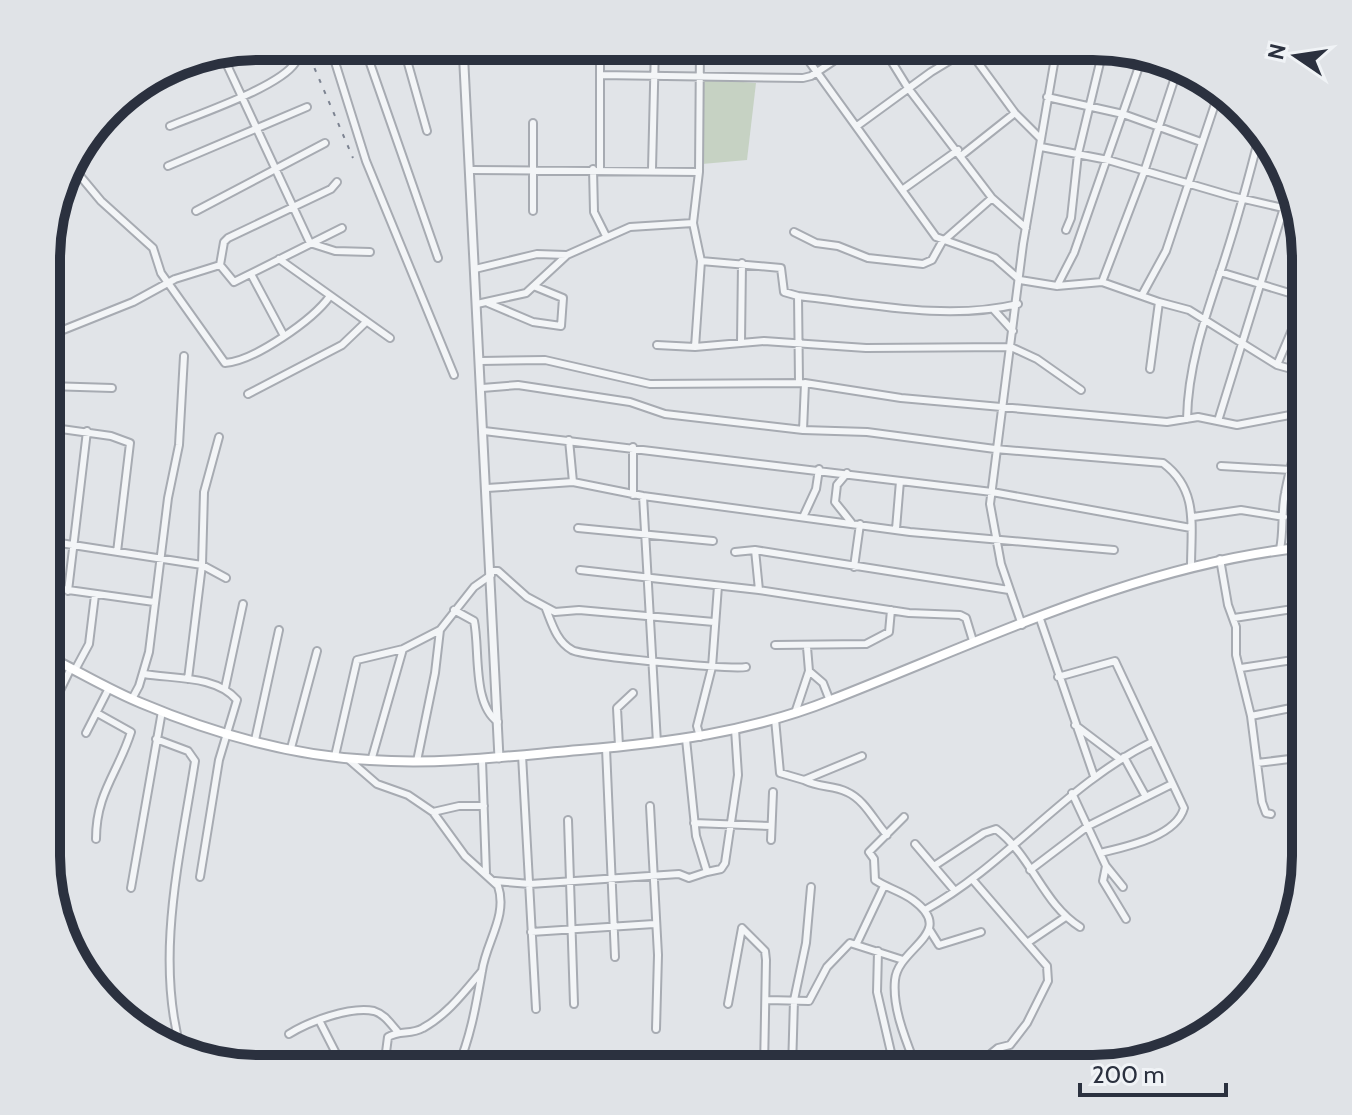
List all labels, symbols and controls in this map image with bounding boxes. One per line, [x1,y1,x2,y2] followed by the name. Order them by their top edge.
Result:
[1256,16,1336,96] north arrow
[1262,41,1292,62] text: N
[1080,1047,1226,1097] scale bar
[1092,1060,1165,1089] text: 200 m

